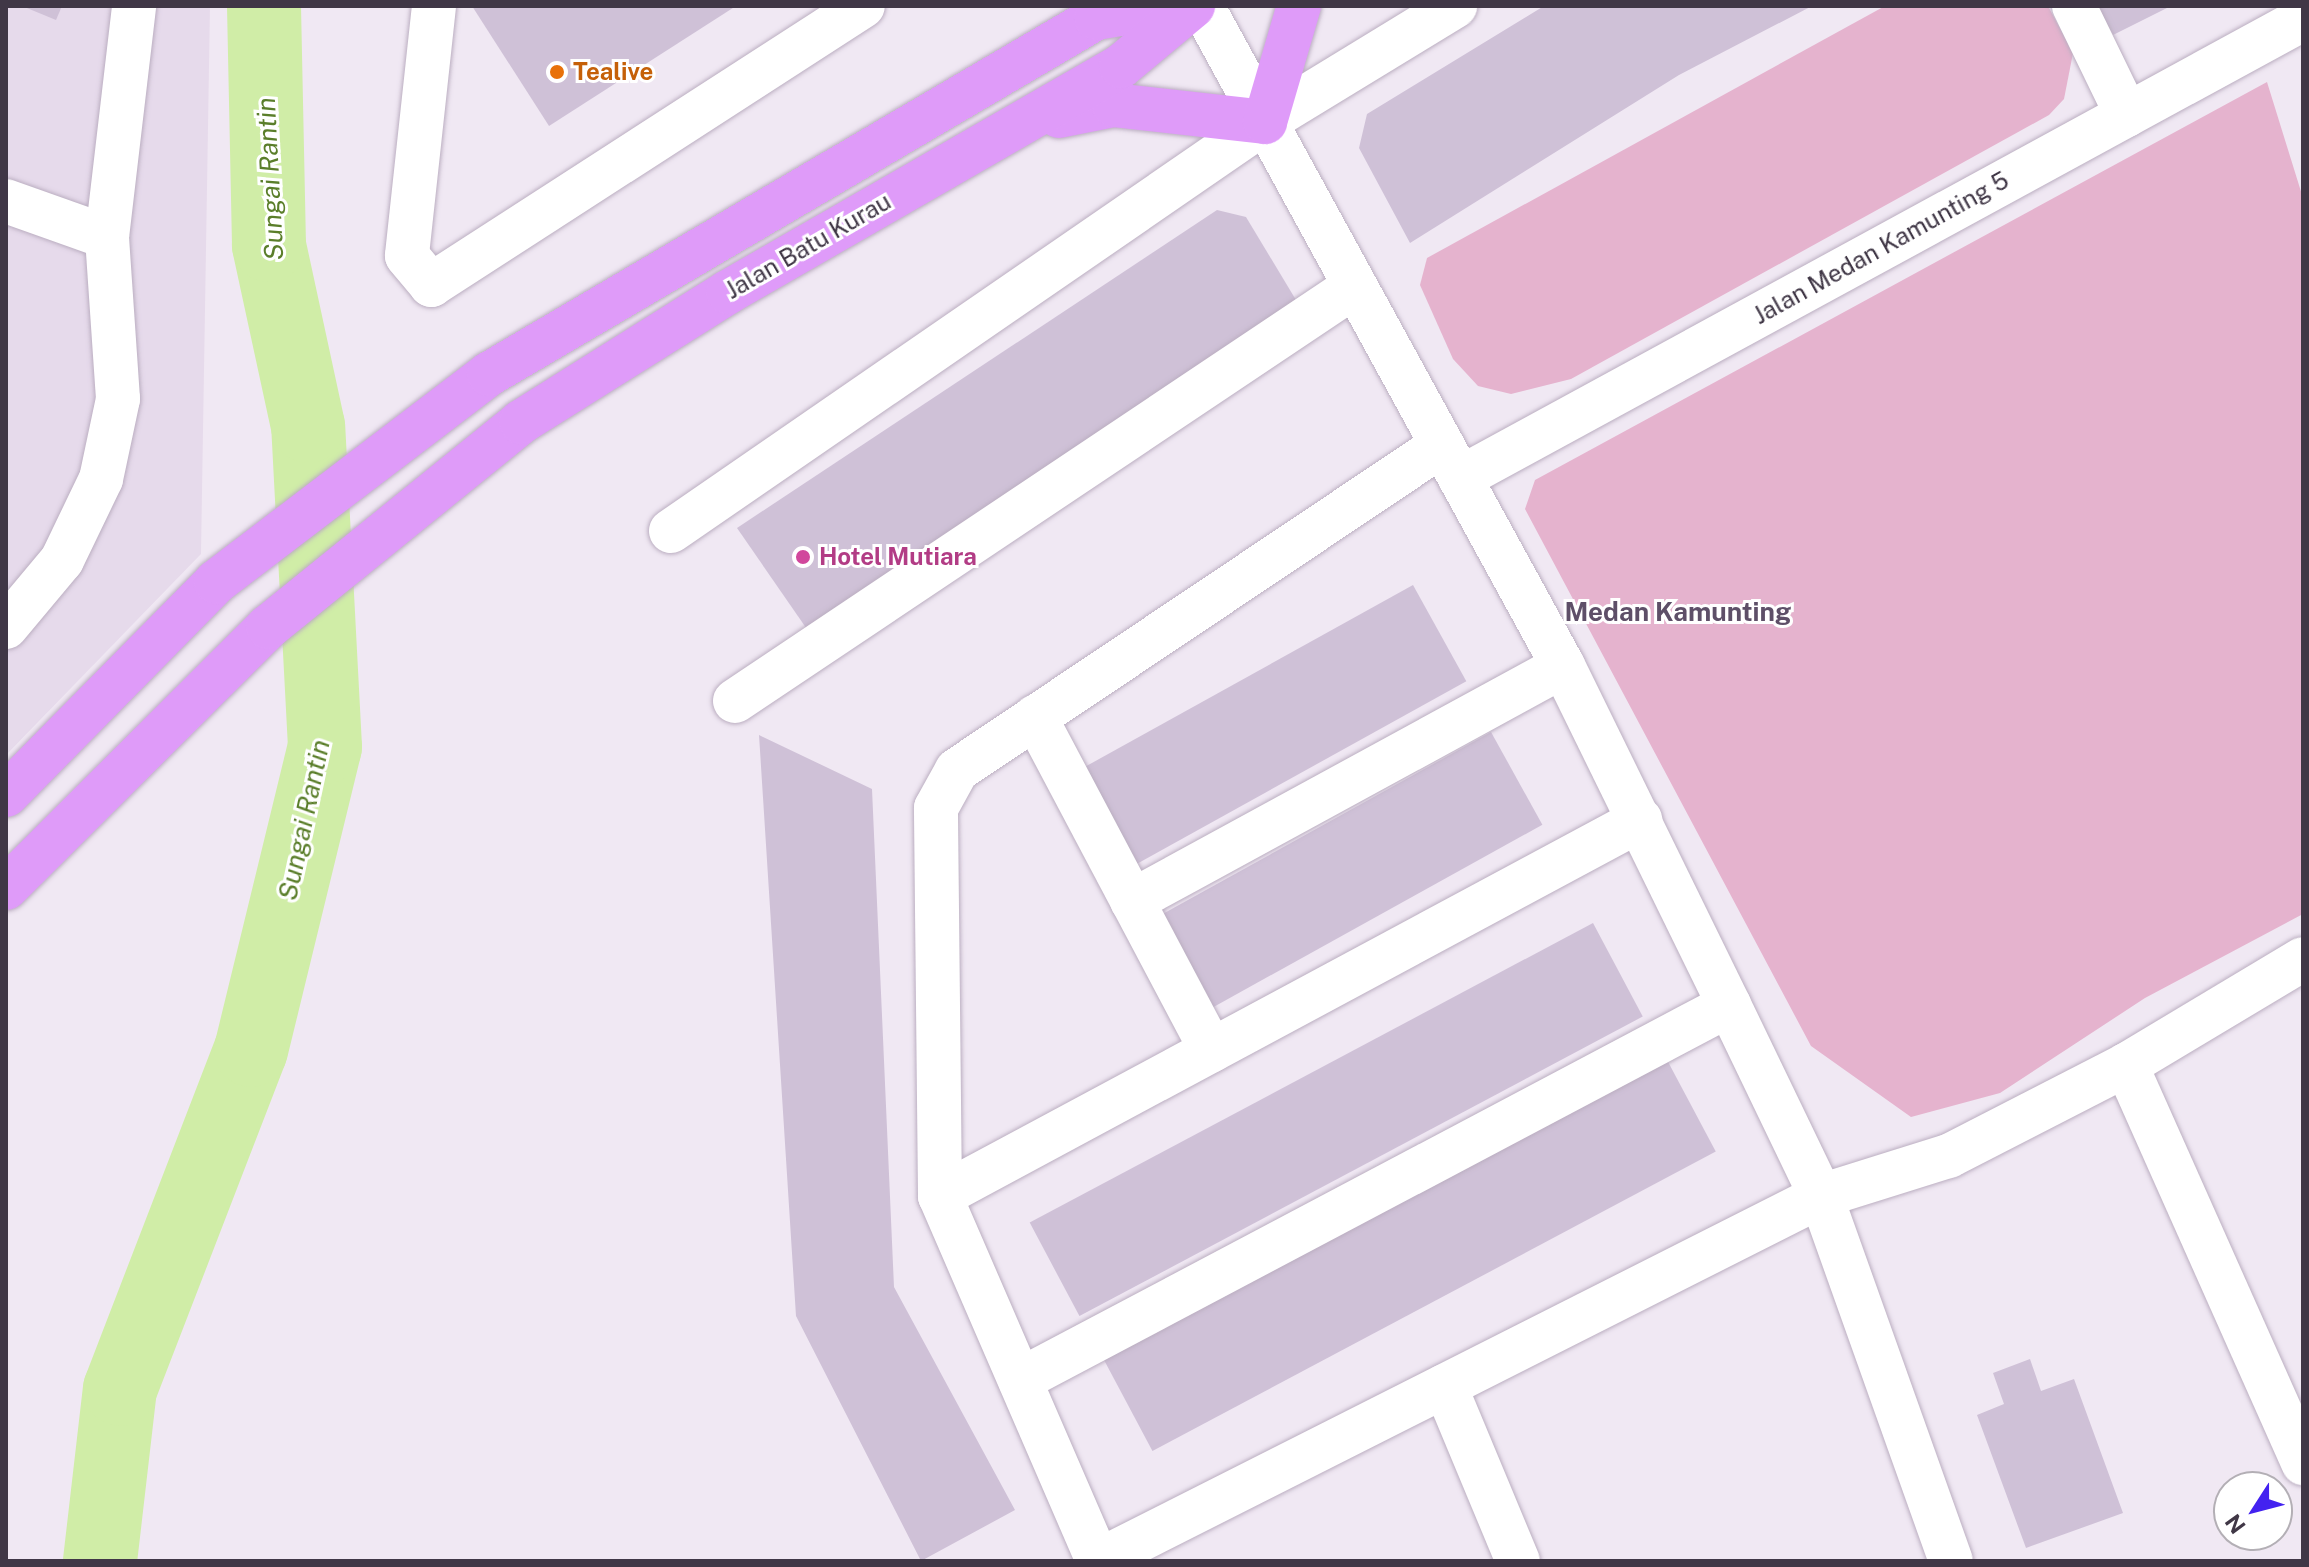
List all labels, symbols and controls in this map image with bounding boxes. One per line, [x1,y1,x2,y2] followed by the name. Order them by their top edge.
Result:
[573,58,653,86] place label: Tealive
[548,63,566,81] marker: Tealive
[250,97,290,261] water label: Sungai Rantin
[1748,166,2014,330] street label: Jalan Medan Kamunting 5
[720,187,896,305] street label: Jalan Batu Kurau
[819,543,977,571] place label: Hotel Mutiara
[794,548,812,566] marker: Hotel Mutiara
[1565,596,1791,628] district label: Medan Kamunting
[272,737,336,903] water label: Sungai Rantin
[2213,1471,2293,1551] north arrow
[2220,1509,2251,1539] text: N

